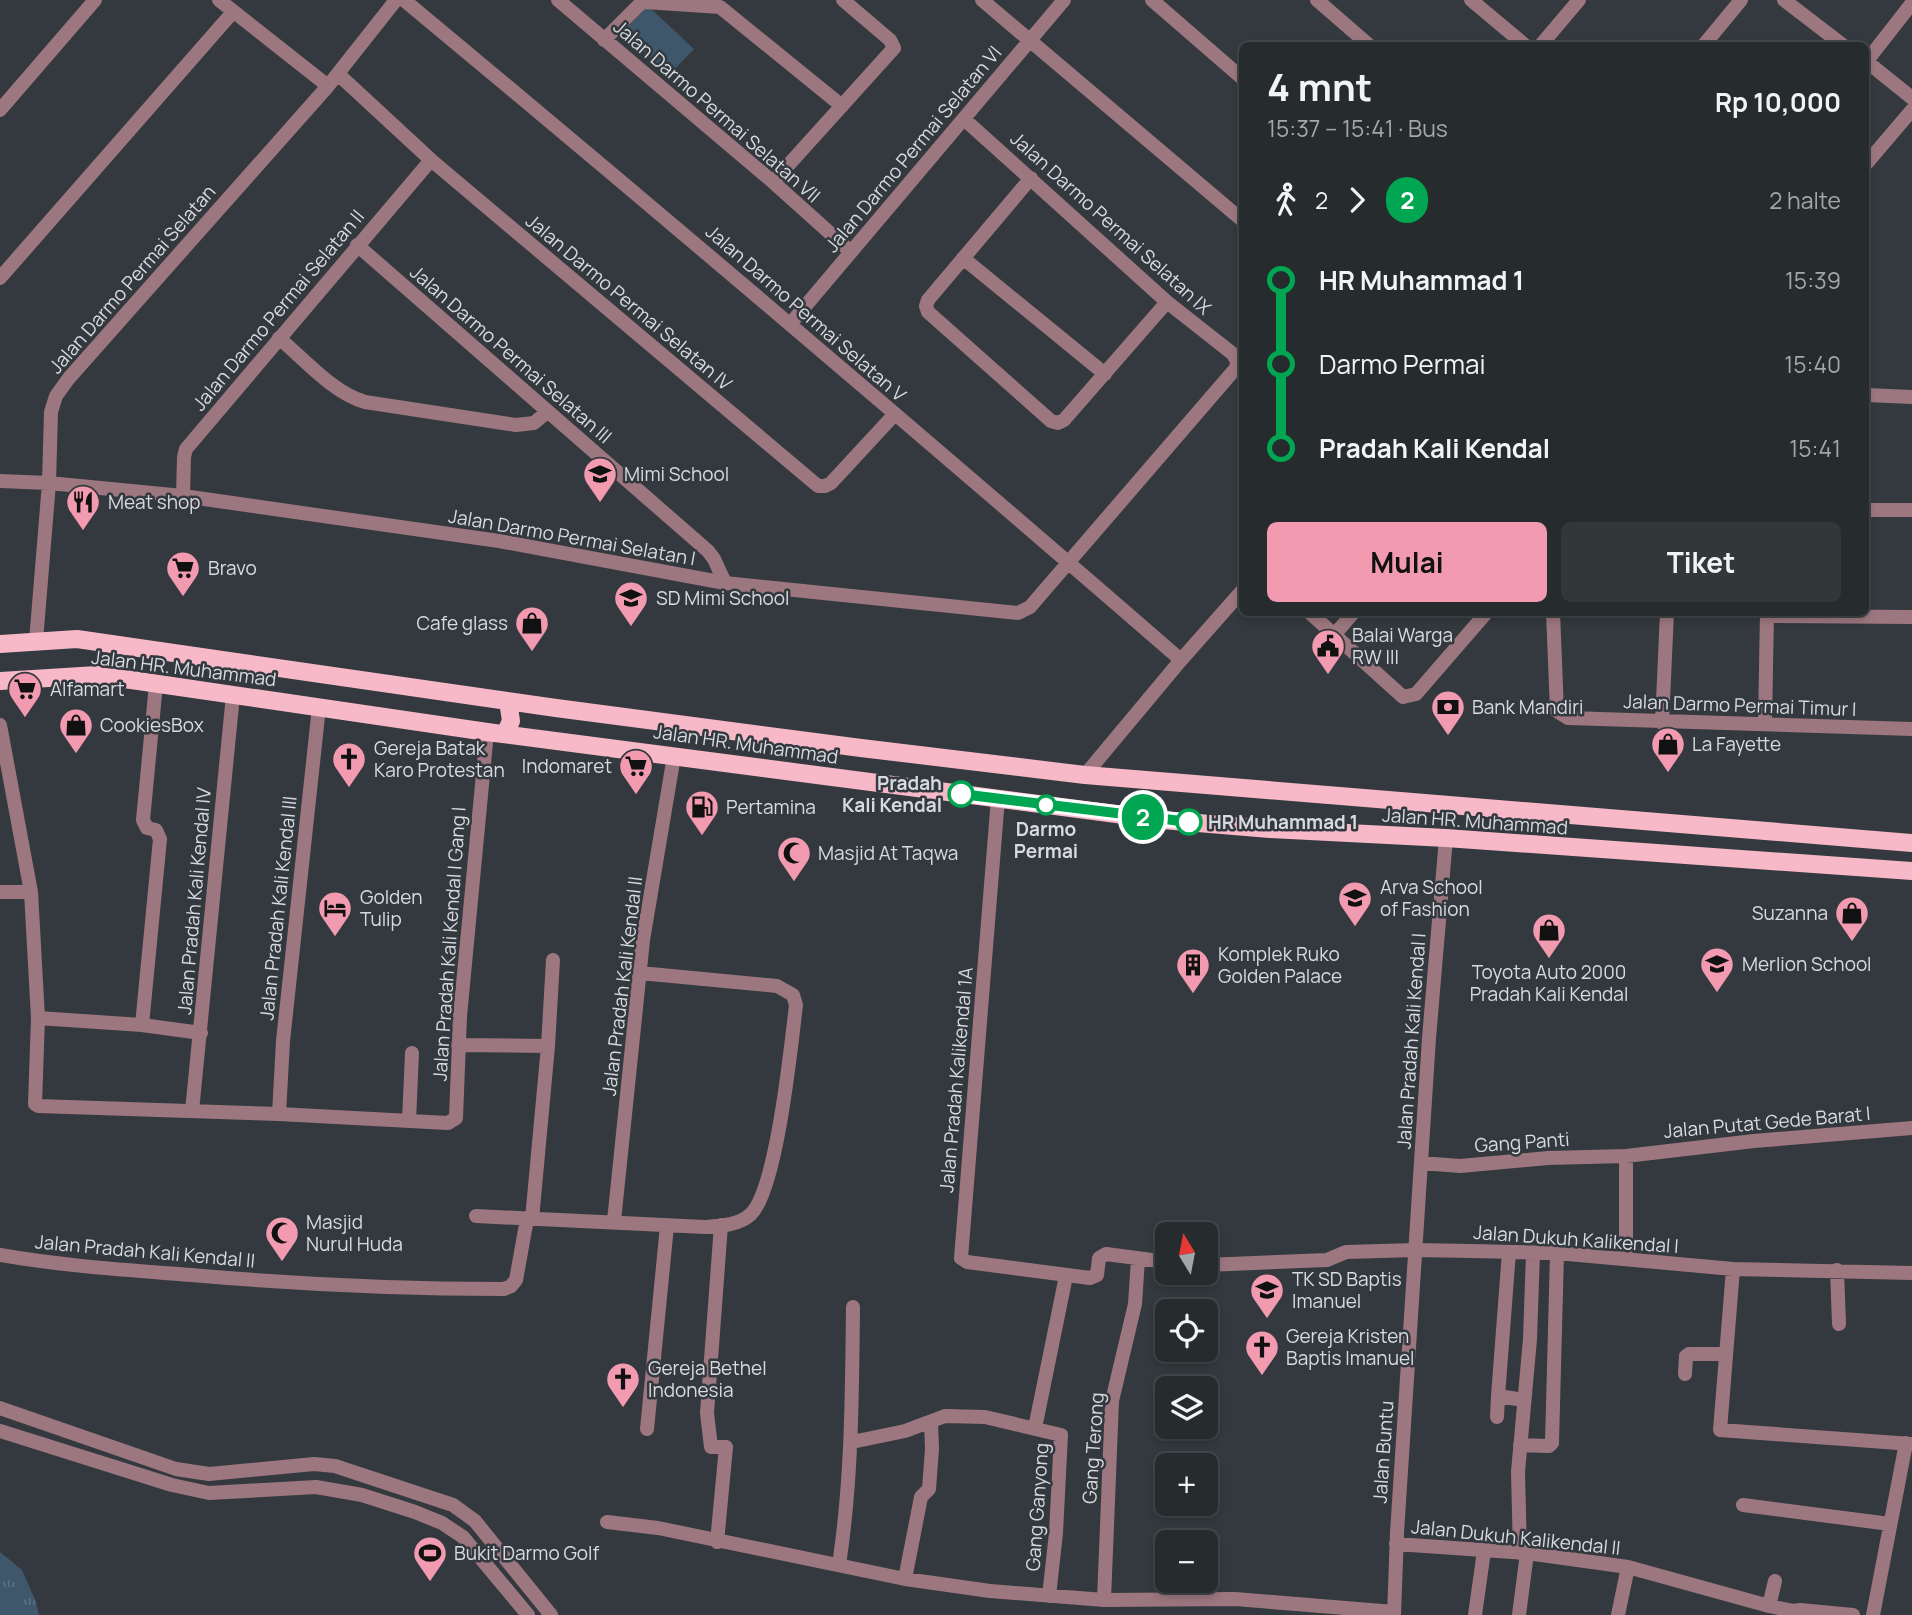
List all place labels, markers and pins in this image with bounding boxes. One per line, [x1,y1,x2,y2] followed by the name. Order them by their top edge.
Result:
[581,455,619,504] school or university icon: Mimi School
[624,461,729,487] place label: Mimi School
[64,483,102,532] restaurant icon: Meat shop
[108,489,201,515] place label: Meat shop
[164,549,202,598] supermarket icon: Bravo
[208,555,257,581] place label: Bravo
[612,579,650,628] school or university icon: SD Mimi School
[656,585,789,611] place label: SD Mimi School
[513,604,551,653] shop icon: Cafe glass
[416,610,508,636] place label: Cafe glass
[1352,622,1453,670] place label: Balai Warga RW III
[1309,627,1347,676] public building icon: Balai Warga RW III
[6,670,44,719] supermarket icon: Alfamart
[50,676,125,702] place label: Alfamart
[1429,688,1467,737] bank icon: Bank Mandiri
[1472,694,1583,720] place label: Bank Mandiri
[57,706,95,755] shop icon: CookiesBox
[100,712,204,738] place label: CookiesBox
[1649,725,1687,774] shop icon: La Fayette
[1692,731,1781,757] place label: La Fayette
[374,735,505,783] place label: Gereja Batak Karo Protestan
[330,740,368,789] church icon: Gereja Batak Karo Protestan
[617,747,655,796] supermarket icon: Indomaret
[522,753,612,779] place label: Indomaret
[842,770,942,818] place label: Pradah Kali Kendal
[948,781,974,807] marker: Pradah Kali Kendal
[683,788,721,837] fuel station icon: Pertamina
[726,794,816,820] place label: Pertamina
[1036,795,1056,815] marker: Darmo Permai
[1176,809,1202,835] marker: HR Muhammad 1
[1208,809,1358,835] place label: HR Muhammad 1
[1014,816,1078,864] place label: Darmo Permai
[775,834,813,883] mosque icon: Masjid At Taqwa
[818,840,958,866] place label: Masjid At Taqwa
[1380,874,1483,922] place label: Arva School of Fashion
[1336,879,1374,928] school or university icon: Arva School of Fashion
[360,884,422,932] place label: Golden Tulip
[316,889,354,938] hotel icon: Golden Tulip
[1833,894,1871,943] shop icon: Suzanna
[1752,900,1828,926] place label: Suzanna
[1530,911,1568,960] shop icon: Toyota Auto 2000 Pradah Kali Kendal
[1218,941,1342,989] place label: Komplek Ruko Golden Palace
[1698,945,1736,994] school or university icon: Merlion School
[1174,946,1212,995] building icon: Komplek Ruko Golden Palace
[1742,951,1872,977] place label: Merlion School
[1470,959,1628,1007] place label: Toyota Auto 2000 Pradah Kali Kendal
[306,1209,403,1257] place label: Masjid Nurul Huda
[263,1214,301,1263] mosque icon: Masjid Nurul Huda
[1292,1266,1402,1314] place label: TK SD Baptis Imanuel
[1248,1271,1286,1320] school or university icon: TK SD Baptis Imanuel
[1286,1323,1415,1371] place label: Gereja Kristen Baptis Imanuel
[1243,1328,1281,1377] church icon: Gereja Kristen Baptis Imanuel
[648,1355,767,1403] place label: Gereja Bethel Indonesia
[604,1360,642,1409] church icon: Gereja Bethel Indonesia
[411,1534,449,1583] sports icon: Bukit Darmo Golf
[454,1540,600,1566] place label: Bukit Darmo Golf

